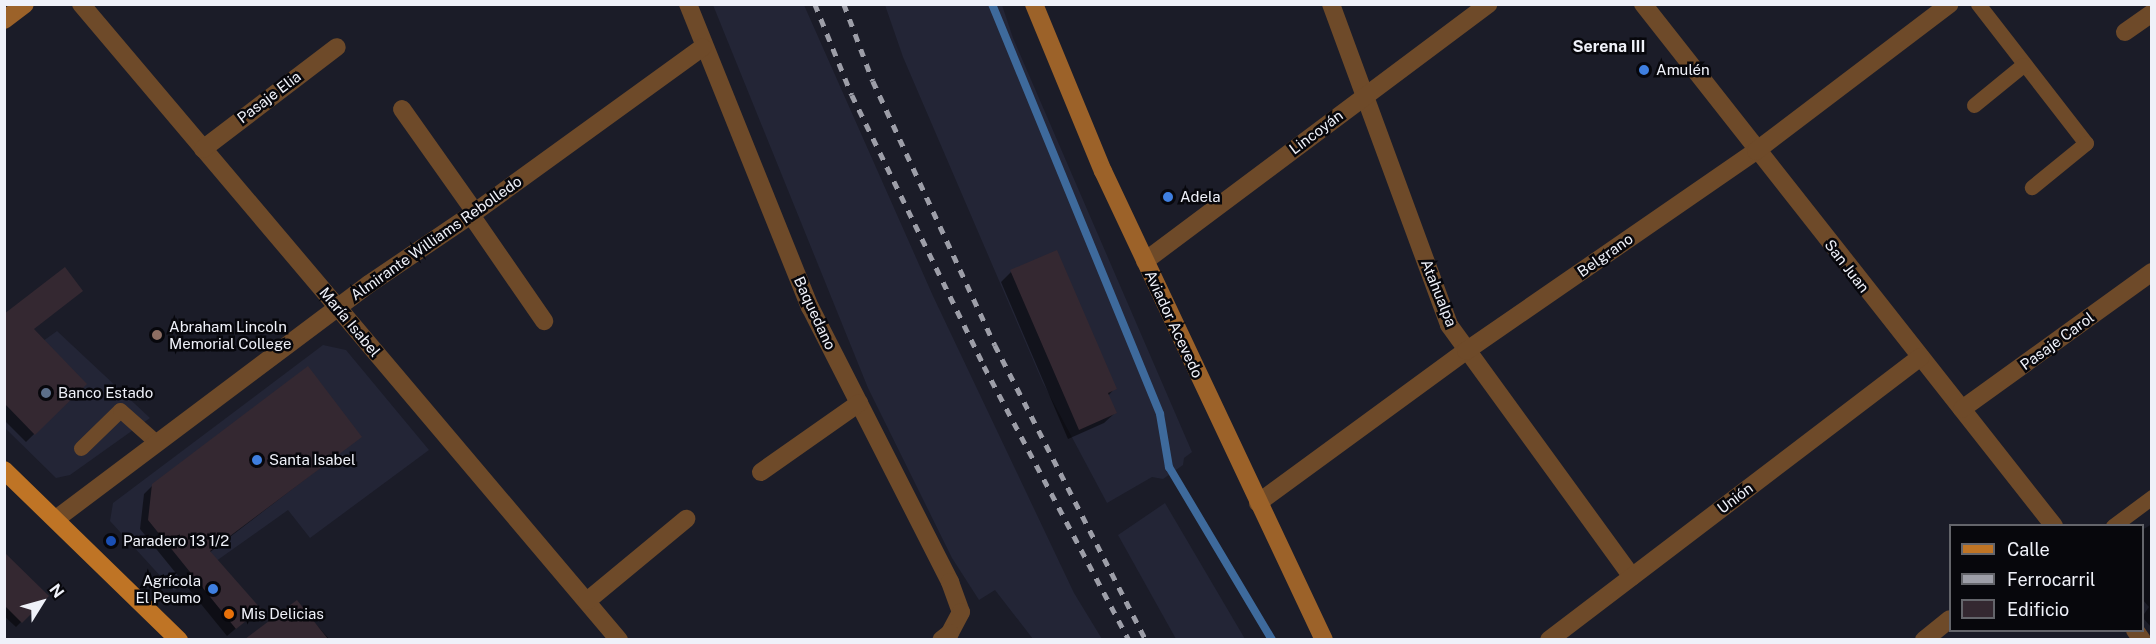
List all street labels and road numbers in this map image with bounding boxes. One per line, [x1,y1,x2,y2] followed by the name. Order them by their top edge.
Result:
[234,67,304,127] street label: Pasaje Elia
[1286,106,1346,158] street label: Lincoyán
[347,172,525,304] street label: Almirante Williams Rebolledo
[1574,229,1636,281] street label: Belgrano
[1821,236,1873,296] street label: San Juan
[1417,257,1461,329] street label: Atahualpa
[1141,267,1207,381] street label: Aviador Acevedo
[790,273,840,353] street label: Baquedano
[316,284,384,360] street label: María Isabel
[2017,308,2097,374] street label: Pasaje Carol
[1714,479,1756,517] street label: Unión

